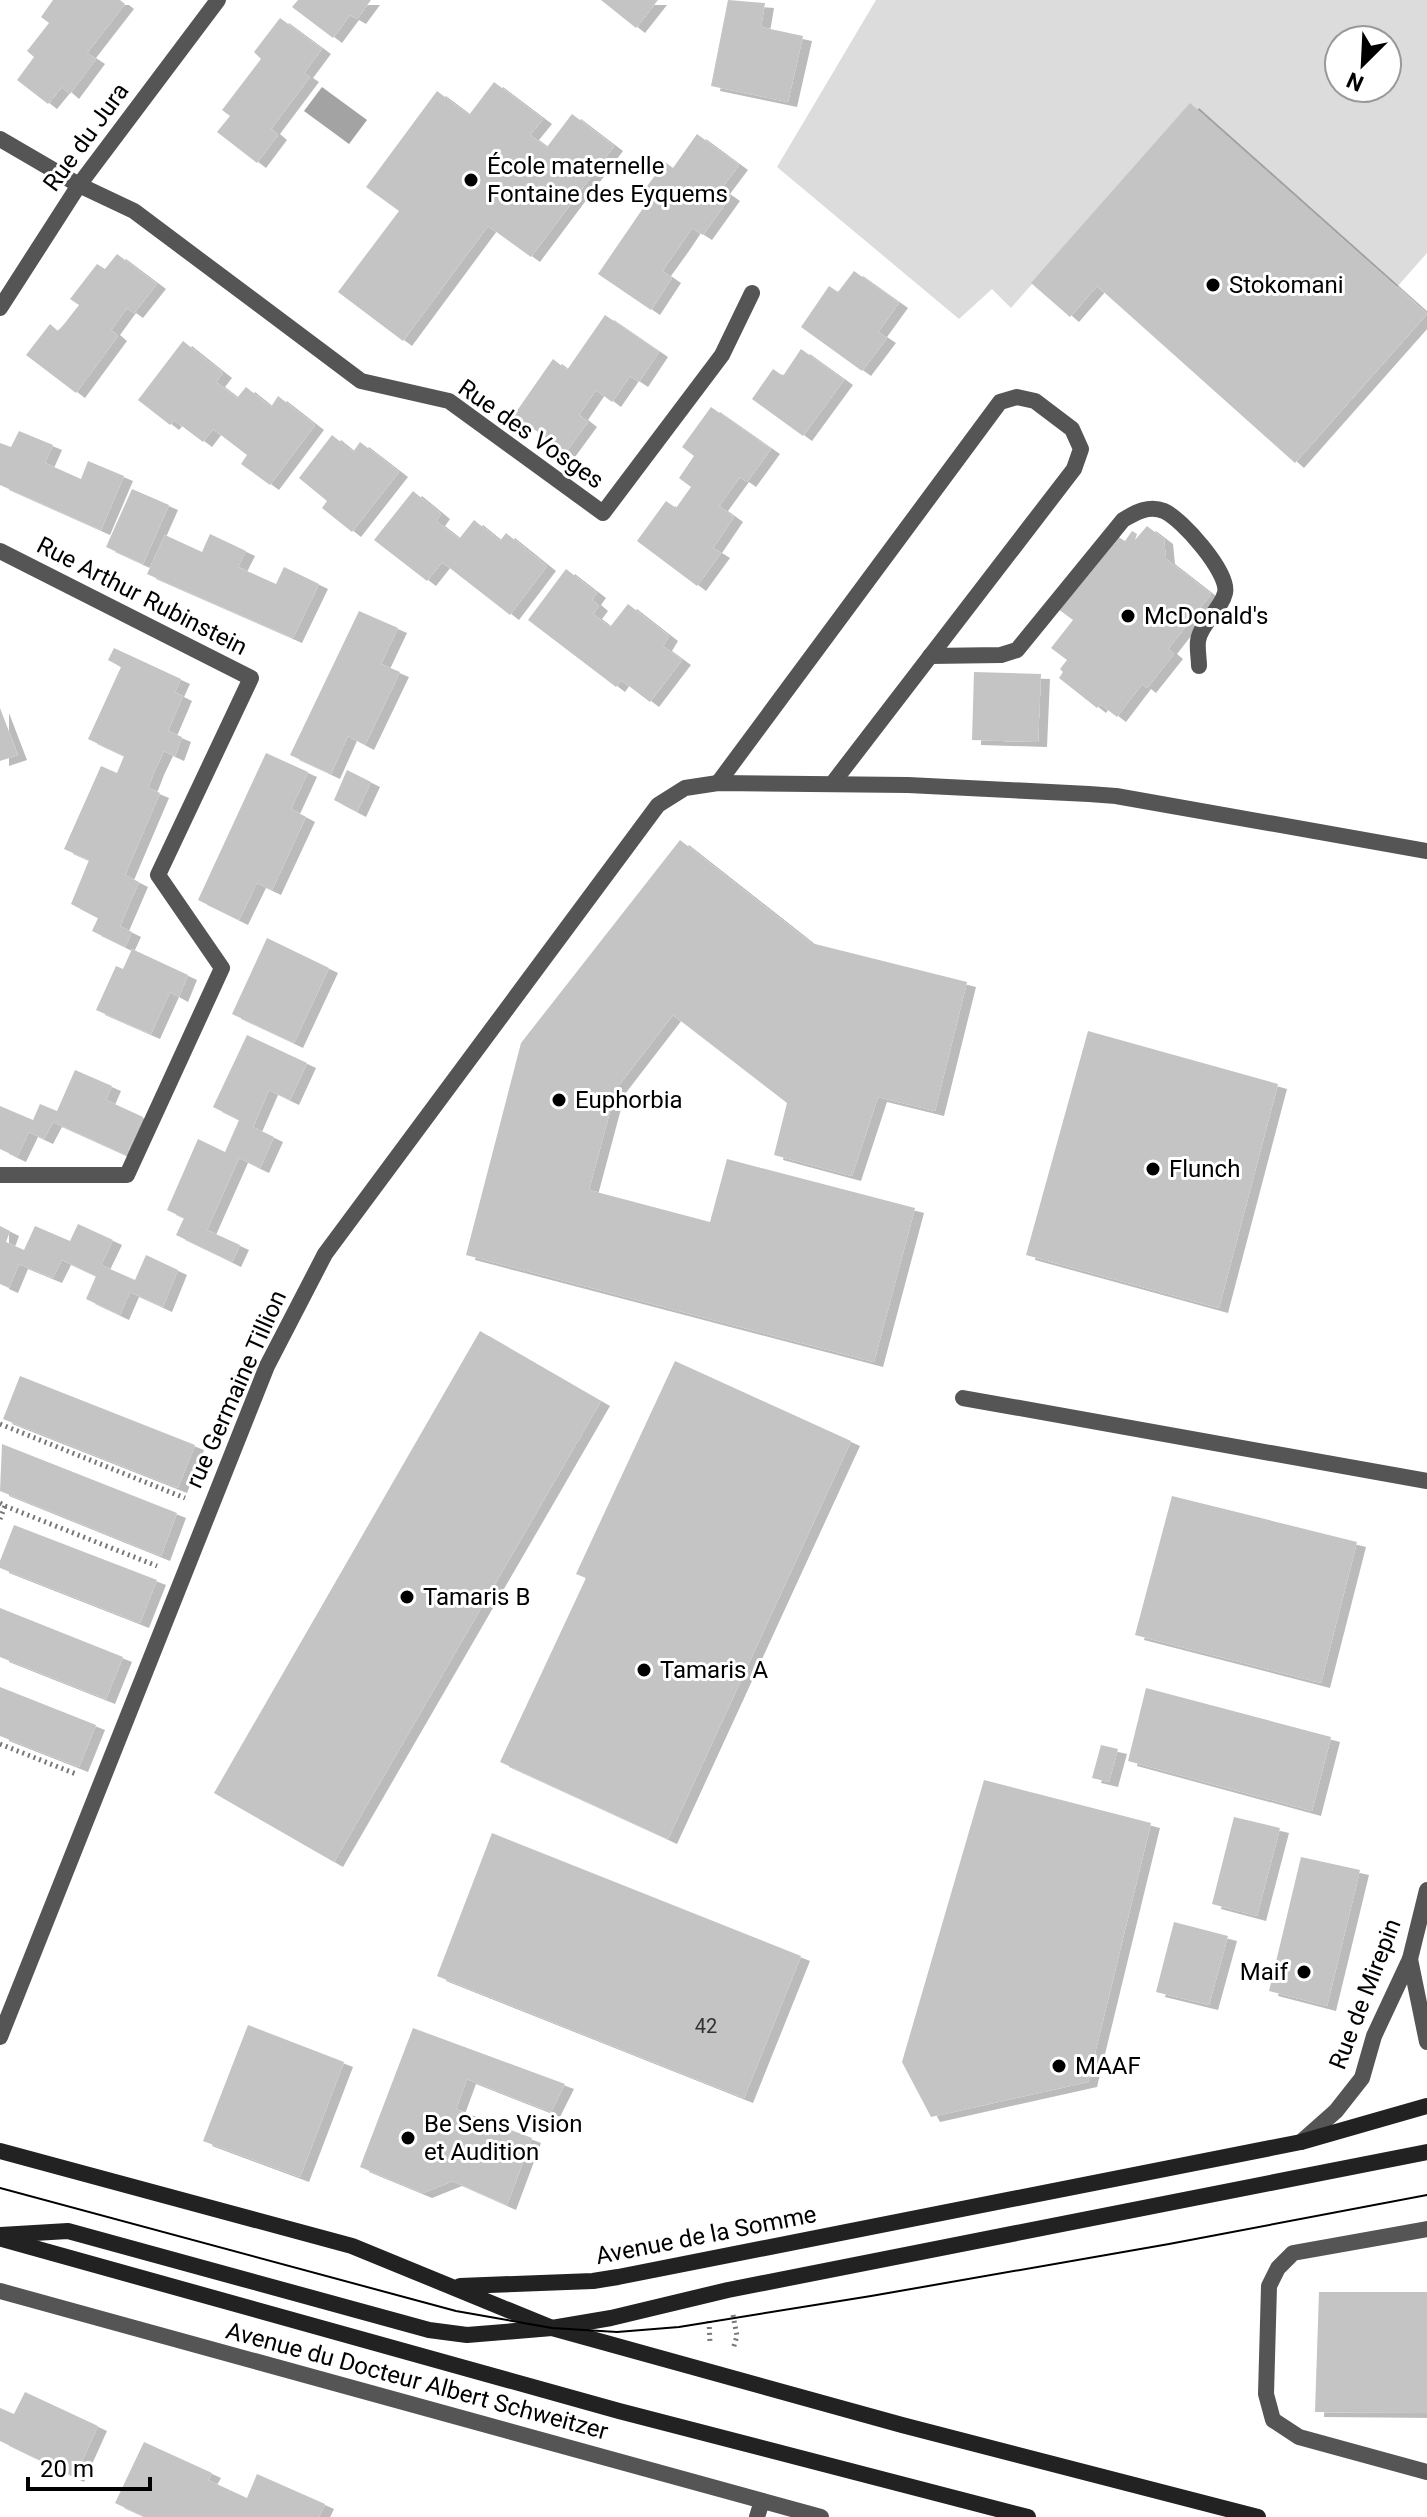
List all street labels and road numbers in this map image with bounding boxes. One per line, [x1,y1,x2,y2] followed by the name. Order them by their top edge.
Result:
[37,78,135,196] street label: Rue du Jura
[453,374,609,494] street label: Rue des Vosges
[32,531,252,661] street label: Rue Arthur Rubinstein
[180,1286,292,1492] street label: rue Germaine Tillion
[1323,1915,1407,2073] street label: Rue de Mirepin
[593,2200,819,2270] street label: Avenue de la Somme
[223,2316,611,2446] street label: Avenue du Docteur Albert Schweitzer

